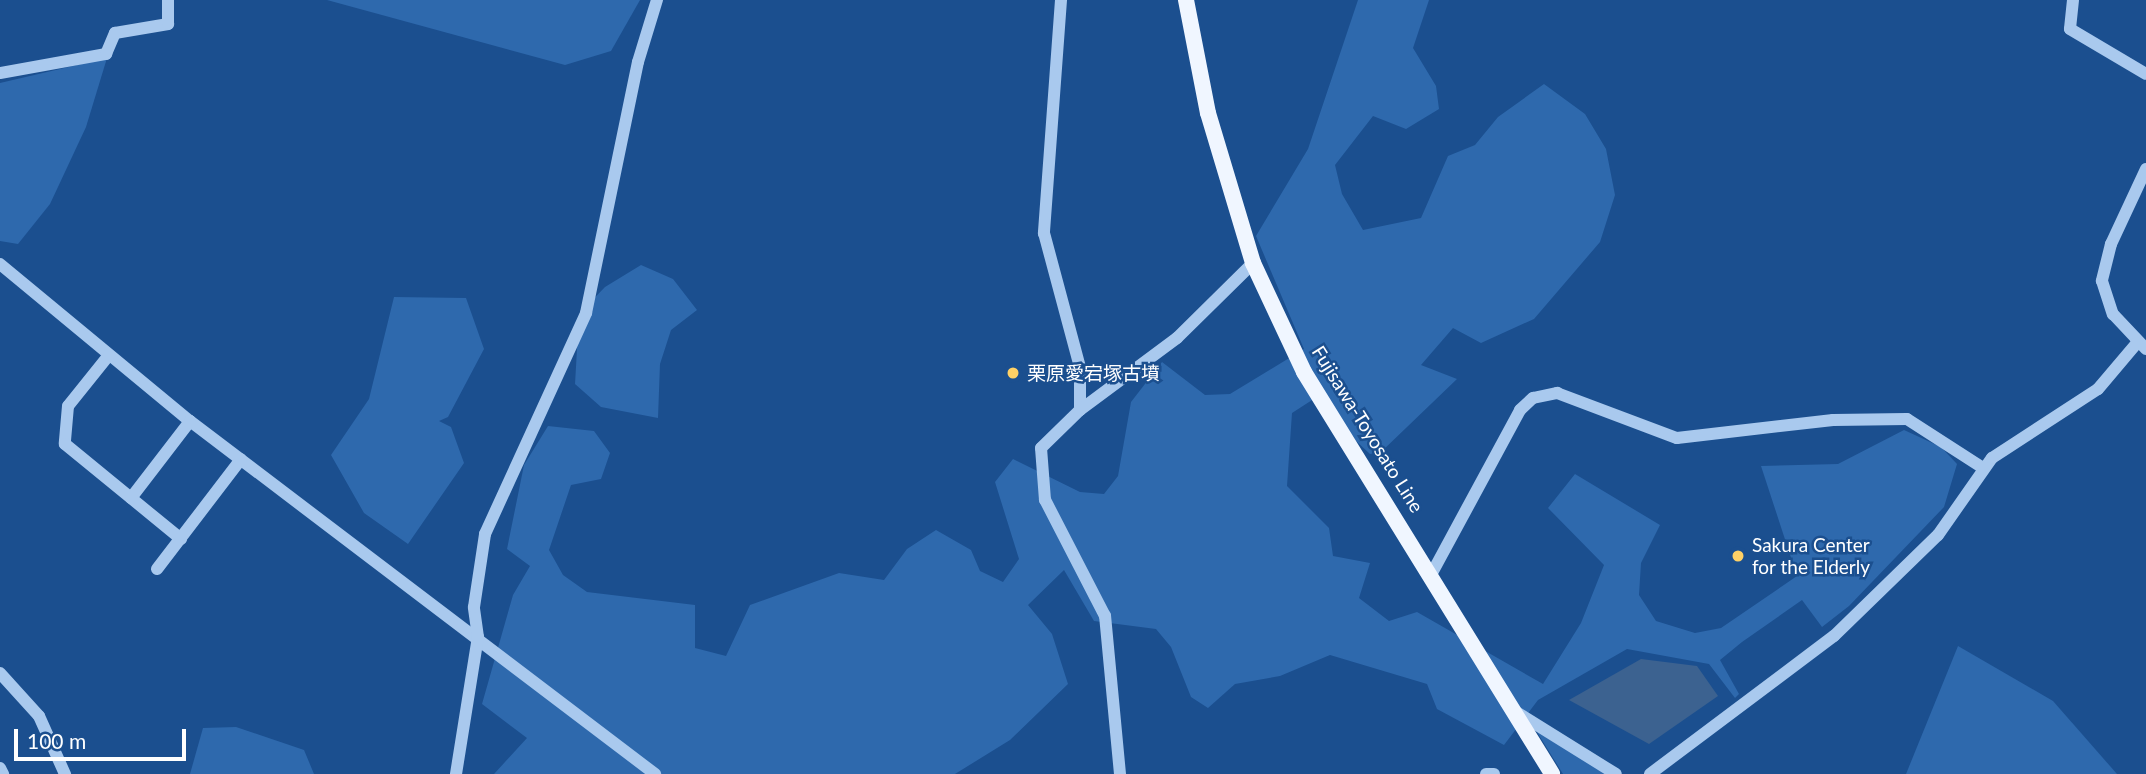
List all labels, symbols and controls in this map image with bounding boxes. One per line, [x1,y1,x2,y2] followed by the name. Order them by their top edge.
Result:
[1307,342,1429,516] street label: Fujisawa-Toyosato Line
[1027,362,1160,384] place label: 栗原愛宕塚古墳
[1005,365,1021,381] marker: 栗原愛宕塚古墳
[1752,534,1870,578] place label: Sakura Center for the Elderly
[1730,548,1746,564] marker: Sakura Center for the Elderly
[18,714,189,758] scale bar
[27,728,86,753] text: 100 m

